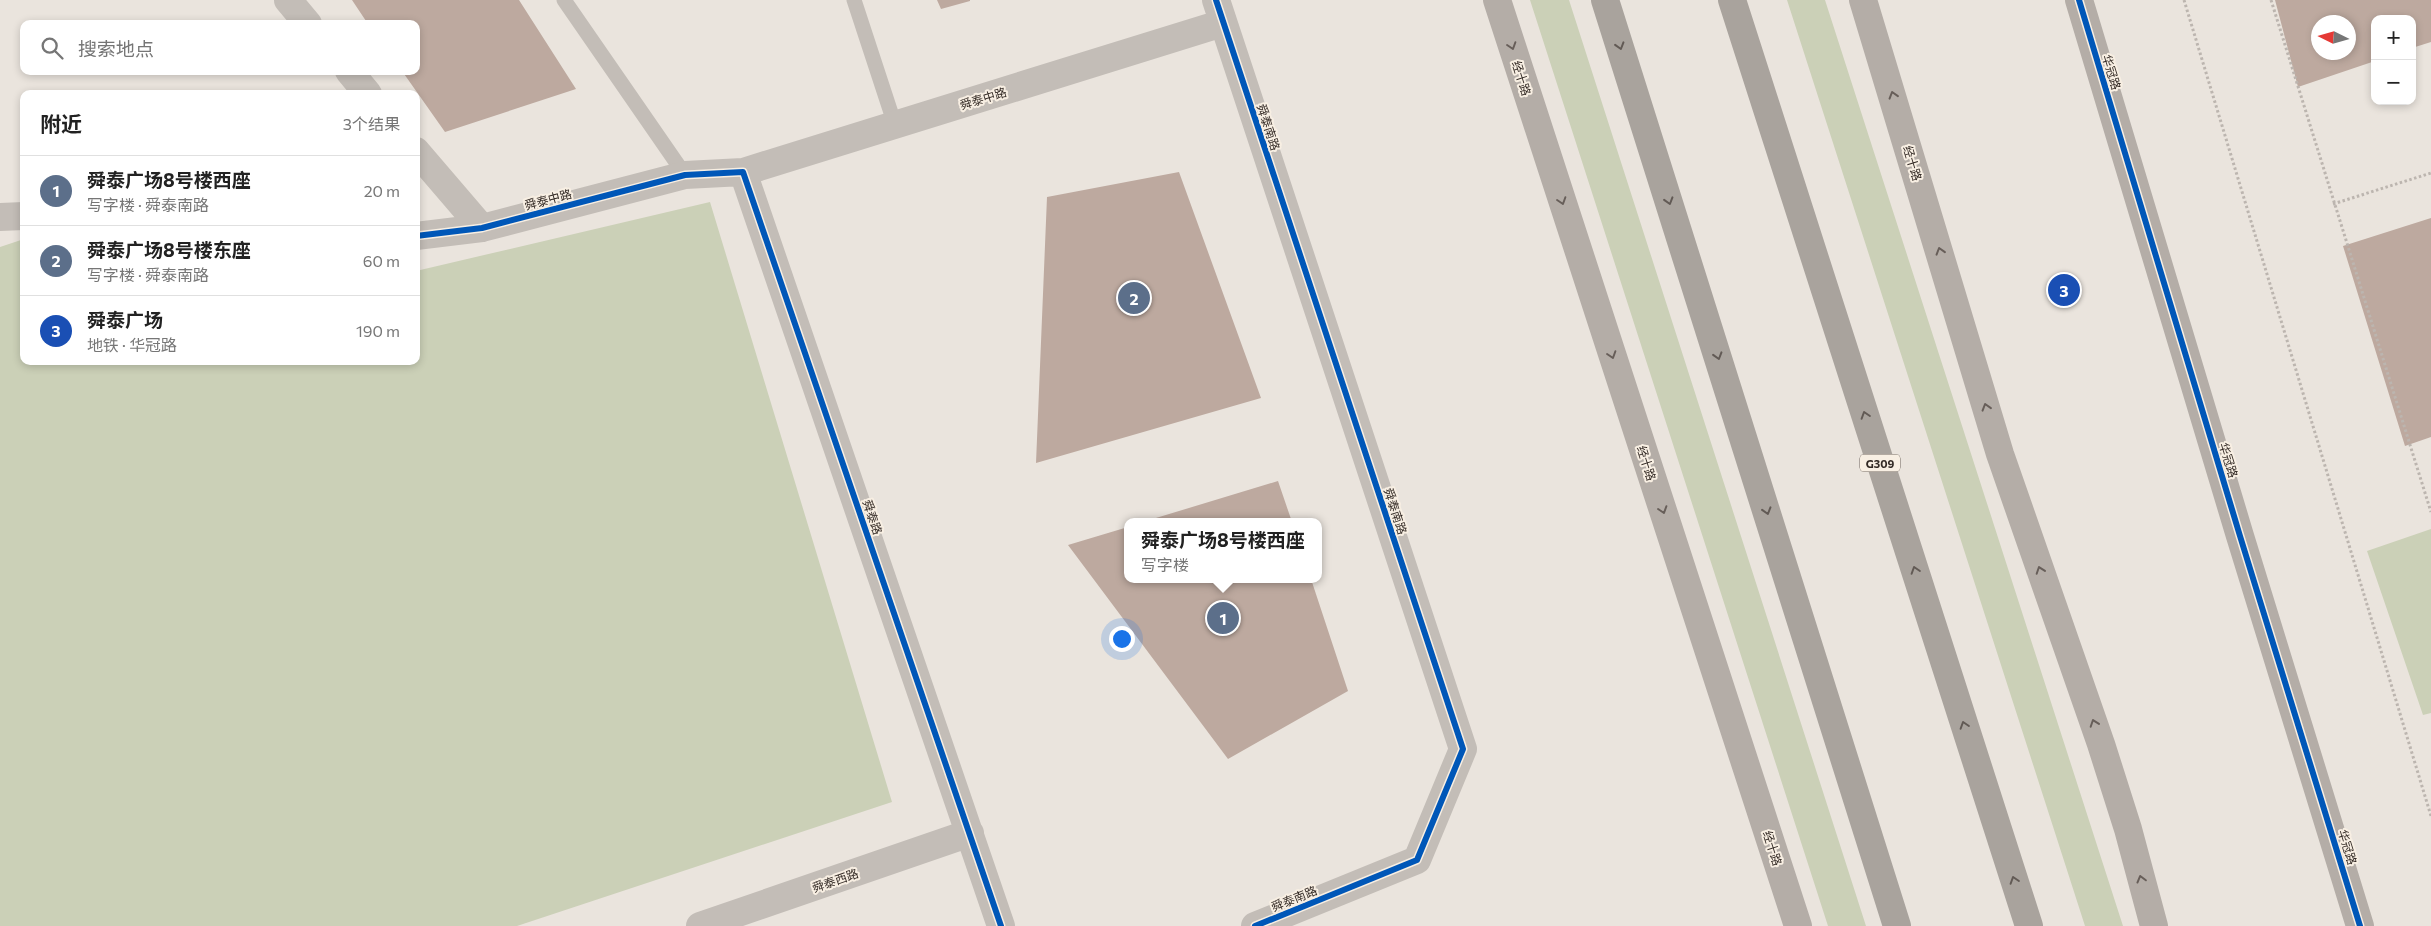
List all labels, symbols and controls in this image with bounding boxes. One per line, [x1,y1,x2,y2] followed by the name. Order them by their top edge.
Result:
[2311,15,2356,60] north arrow
[2371,15,2416,105] map controls
[2371,15,2416,60] button: +
[20,20,420,75] search box
[38,34,66,62] icon: search
[78,37,154,60] text: 搜索地点
[1506,42,1516,50] one-way arrow
[1614,42,1624,50] one-way arrow
[2100,53,2124,91] street label: 华冠路
[1510,59,1534,97] street label: 经十路
[2371,60,2416,105] button: −
[958,84,1008,112] street label: 舜泰中路
[1889,92,1899,100] one-way arrow
[1255,102,1283,152] street label: 舜泰南路
[40,111,82,136] text: 附近
[343,114,400,133] text: 3个结果
[1901,144,1925,182] street label: 经十路
[87,168,251,191] text: 舜泰广场8号楼西座
[52,181,60,200] text: 1
[364,181,400,200] text: 20 m
[523,186,573,212] street label: 舜泰中路
[87,195,209,214] text: 写字楼 · 舜泰南路
[1556,196,1566,205] one-way arrow
[1663,197,1673,205] one-way arrow
[87,238,251,261] text: 舜泰广场8号楼东座
[1935,247,1945,256] one-way arrow
[51,251,61,270] text: 2
[363,251,400,270] text: 60 m
[87,265,209,284] text: 写字楼 · 舜泰南路
[2048,271,2080,309] pin: 3
[1118,279,1150,317] pin: 2
[87,308,163,331] text: 舜泰广场
[51,321,61,340] text: 3
[356,321,400,340] text: 190 m
[87,335,177,354] text: 地铁 · 华冠路
[1607,351,1617,359] one-way arrow
[1712,352,1722,360] one-way arrow
[1981,403,1991,411] one-way arrow
[1861,412,1871,420] one-way arrow
[2217,441,2241,479] street label: 华冠路
[1635,444,1659,482] street label: 经十路
[1860,454,1900,472] road number: G309
[1382,486,1410,536] street label: 舜泰南路
[861,498,885,536] street label: 舜泰路
[1657,505,1667,514] one-way arrow
[1761,507,1771,515] one-way arrow
[1124,518,1322,583] popup
[1141,528,1305,551] text: 舜泰广场8号楼西座
[1141,555,1189,574] text: 写字楼
[1910,566,1920,575] one-way arrow
[2036,566,2046,575] one-way arrow
[1207,599,1239,637] pin: 1
[1109,626,1135,652] your location
[2090,720,2100,728] one-way arrow
[1960,721,1970,730] one-way arrow
[2336,828,2360,866] street label: 华冠路
[1761,829,1785,867] street label: 经十路
[810,866,860,894] street label: 舜泰西路
[2136,874,2147,883] one-way arrow
[2009,876,2019,884] one-way arrow
[1269,883,1319,913] street label: 舜泰南路

